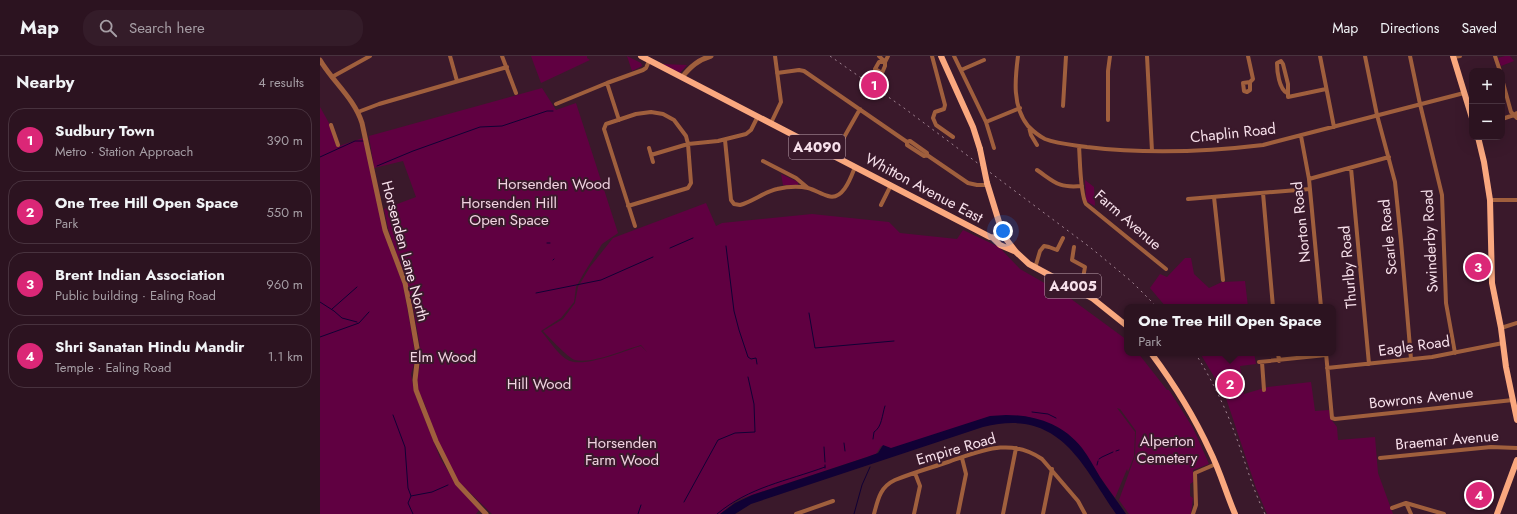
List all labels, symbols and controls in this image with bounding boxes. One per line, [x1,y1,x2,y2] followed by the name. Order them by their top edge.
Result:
[83,10,363,46] search box
[20,14,59,41] text: Map
[97,17,119,39] icon: search
[129,17,205,39] text: Search here
[1332,18,1358,38] text: Map
[1380,18,1440,38] text: Directions
[1462,18,1497,38] text: Saved
[1469,68,1505,140] map controls
[1469,68,1505,104] button: +
[16,70,74,94] text: Nearby
[861,70,887,100] pin: 1
[258,73,304,92] text: 4 results
[1469,104,1505,140] button: −
[1189,118,1277,148] street label: Chaplin Road
[55,120,155,142] text: Sudbury Town
[27,131,33,150] text: 1
[267,131,303,150] text: 390 m
[789,135,845,159] road number: A4090
[55,142,193,161] text: Metro · Station Approach
[861,148,987,229] street label: Whitton Avenue East
[498,173,610,195] park label: Horsenden Wood
[376,178,434,324] street label: Horsenden Lane North
[1286,180,1316,264] street label: Norton Road
[1090,185,1166,255] street label: Farm Avenue
[1416,189,1444,293] street label: Swinderby Road
[55,192,238,214] text: One Tree Hill Open Space
[461,192,557,231] park label: Horsenden Hill Open Space
[1373,198,1403,276] street label: Scarle Road
[26,203,34,222] text: 2
[266,203,303,222] text: 550 m
[55,214,78,233] text: Park
[993,221,1013,241] your location
[1333,225,1363,309] street label: Thurlby Road
[1465,252,1491,282] pin: 3
[55,264,225,286] text: Brent Indian Association
[1045,274,1101,298] road number: A4005
[26,275,34,294] text: 3
[266,275,303,294] text: 960 m
[55,286,216,305] text: Public building · Ealing Road
[1124,304,1336,356] popup
[1138,310,1322,332] text: One Tree Hill Open Space
[1377,330,1451,362] street label: Eagle Road
[1138,332,1161,351] text: Park
[55,336,244,358] text: Shri Sanatan Hindu Mandir
[410,346,476,368] park label: Elm Wood
[25,347,35,366] text: 4
[268,347,303,366] text: 1.1 km
[55,358,171,377] text: Temple · Ealing Road
[1217,369,1243,399] pin: 2
[507,373,571,395] park label: Hill Wood
[1368,382,1475,414] street label: Bowrons Avenue
[1394,424,1500,455] street label: Braemar Avenue
[914,427,998,471] street label: Empire Road
[1137,430,1198,469] park label: Alperton Cemetery
[585,432,659,471] park label: Horsenden Farm Wood
[1466,480,1492,510] pin: 4

